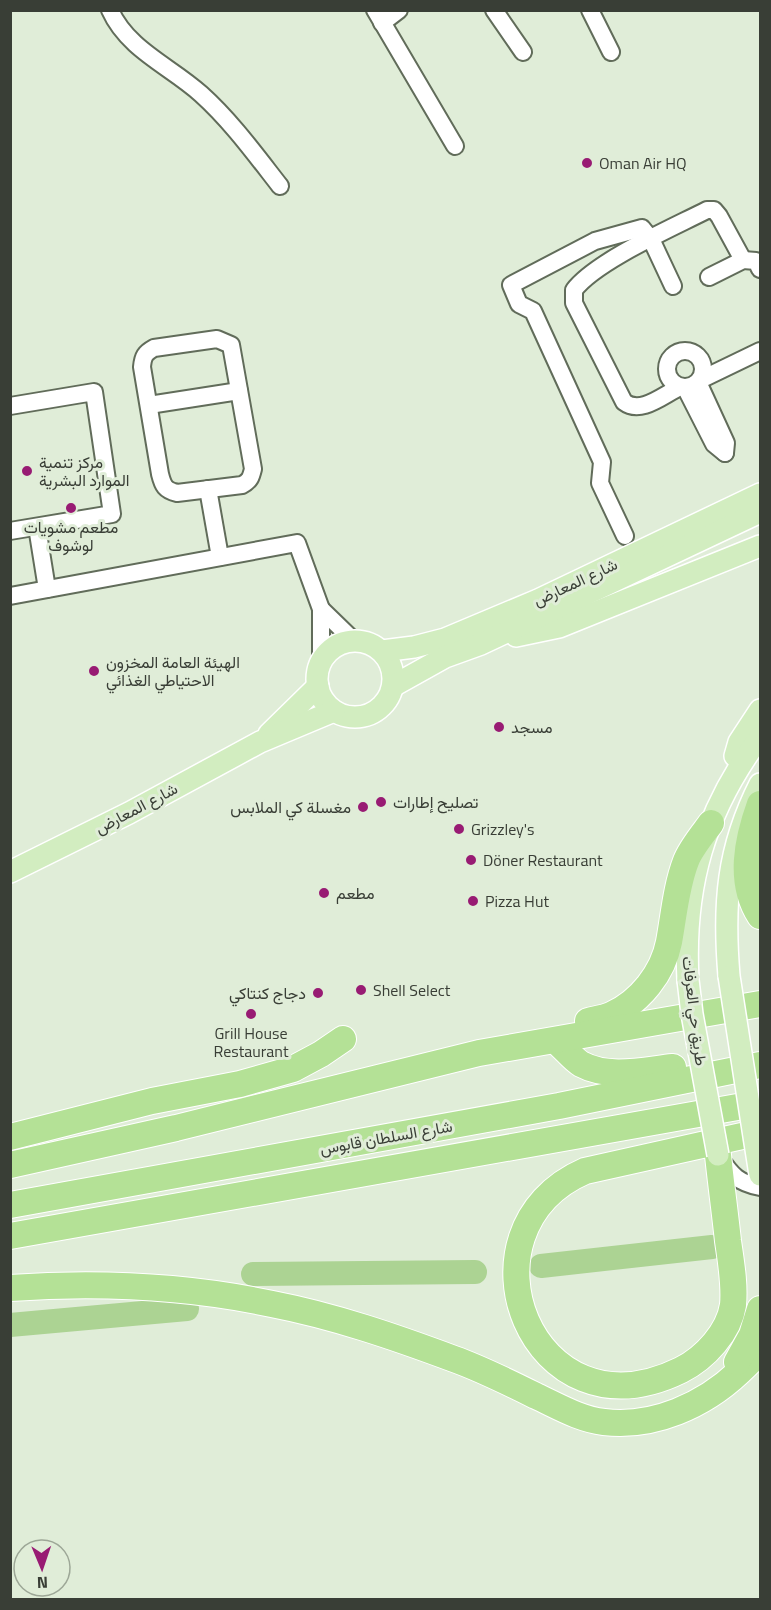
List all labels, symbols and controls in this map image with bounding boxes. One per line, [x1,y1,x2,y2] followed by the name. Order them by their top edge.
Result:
[599,151,687,175] place label: Oman Air HQ
[580,156,594,170] marker: Oman Air HQ
[39,450,130,492] place label: مركز تنمية الموارد البشرية
[20,464,34,478] marker: مركز تنمية الموارد البشرية
[64,501,78,515] marker: مطعم مشويات لوشوف
[24,515,118,557] place label: مطعم مشويات لوشوف
[529,552,621,612] street label: شارع المعارض
[106,650,240,694] place label: الهيئة العامة المخزون الاحتياطي الغذائي
[87,664,101,678] marker: الهيئة العامة المخزون الاحتياطي الغذائي
[511,715,552,739] place label: مسجد
[492,720,506,734] marker: مسجد
[90,776,182,840] street label: شارع المعارض
[393,790,478,814] place label: تصليح إطارات
[230,795,351,821] place label: مغسلة كي الملابس
[374,795,388,809] marker: تصليح إطارات
[356,800,370,814] marker: مغسلة كي الملابس
[471,817,535,841] place label: Grizzley's
[452,822,466,836] marker: Grizzley's
[483,848,603,872] place label: Döner Restaurant
[464,853,478,867] marker: Döner Restaurant
[336,881,375,905] place label: مطعم
[317,886,331,900] marker: مطعم
[485,889,549,913] place label: Pizza Hut
[466,894,480,908] marker: Pizza Hut
[674,955,714,1067] street label: طريق حي العرفات
[373,978,451,1002] place label: Shell Select
[229,981,306,1007] place label: دجاج كنتاكي
[354,983,368,997] marker: Shell Select
[311,986,325,1000] marker: دجاج كنتاكي
[244,1007,258,1021] marker: Grill House Restaurant
[213,1021,289,1063] place label: Grill House Restaurant
[318,1114,454,1160] street label: شارع السلطان قابوس
[12,1538,72,1598] north arrow
[37,1571,48,1595] text: N

